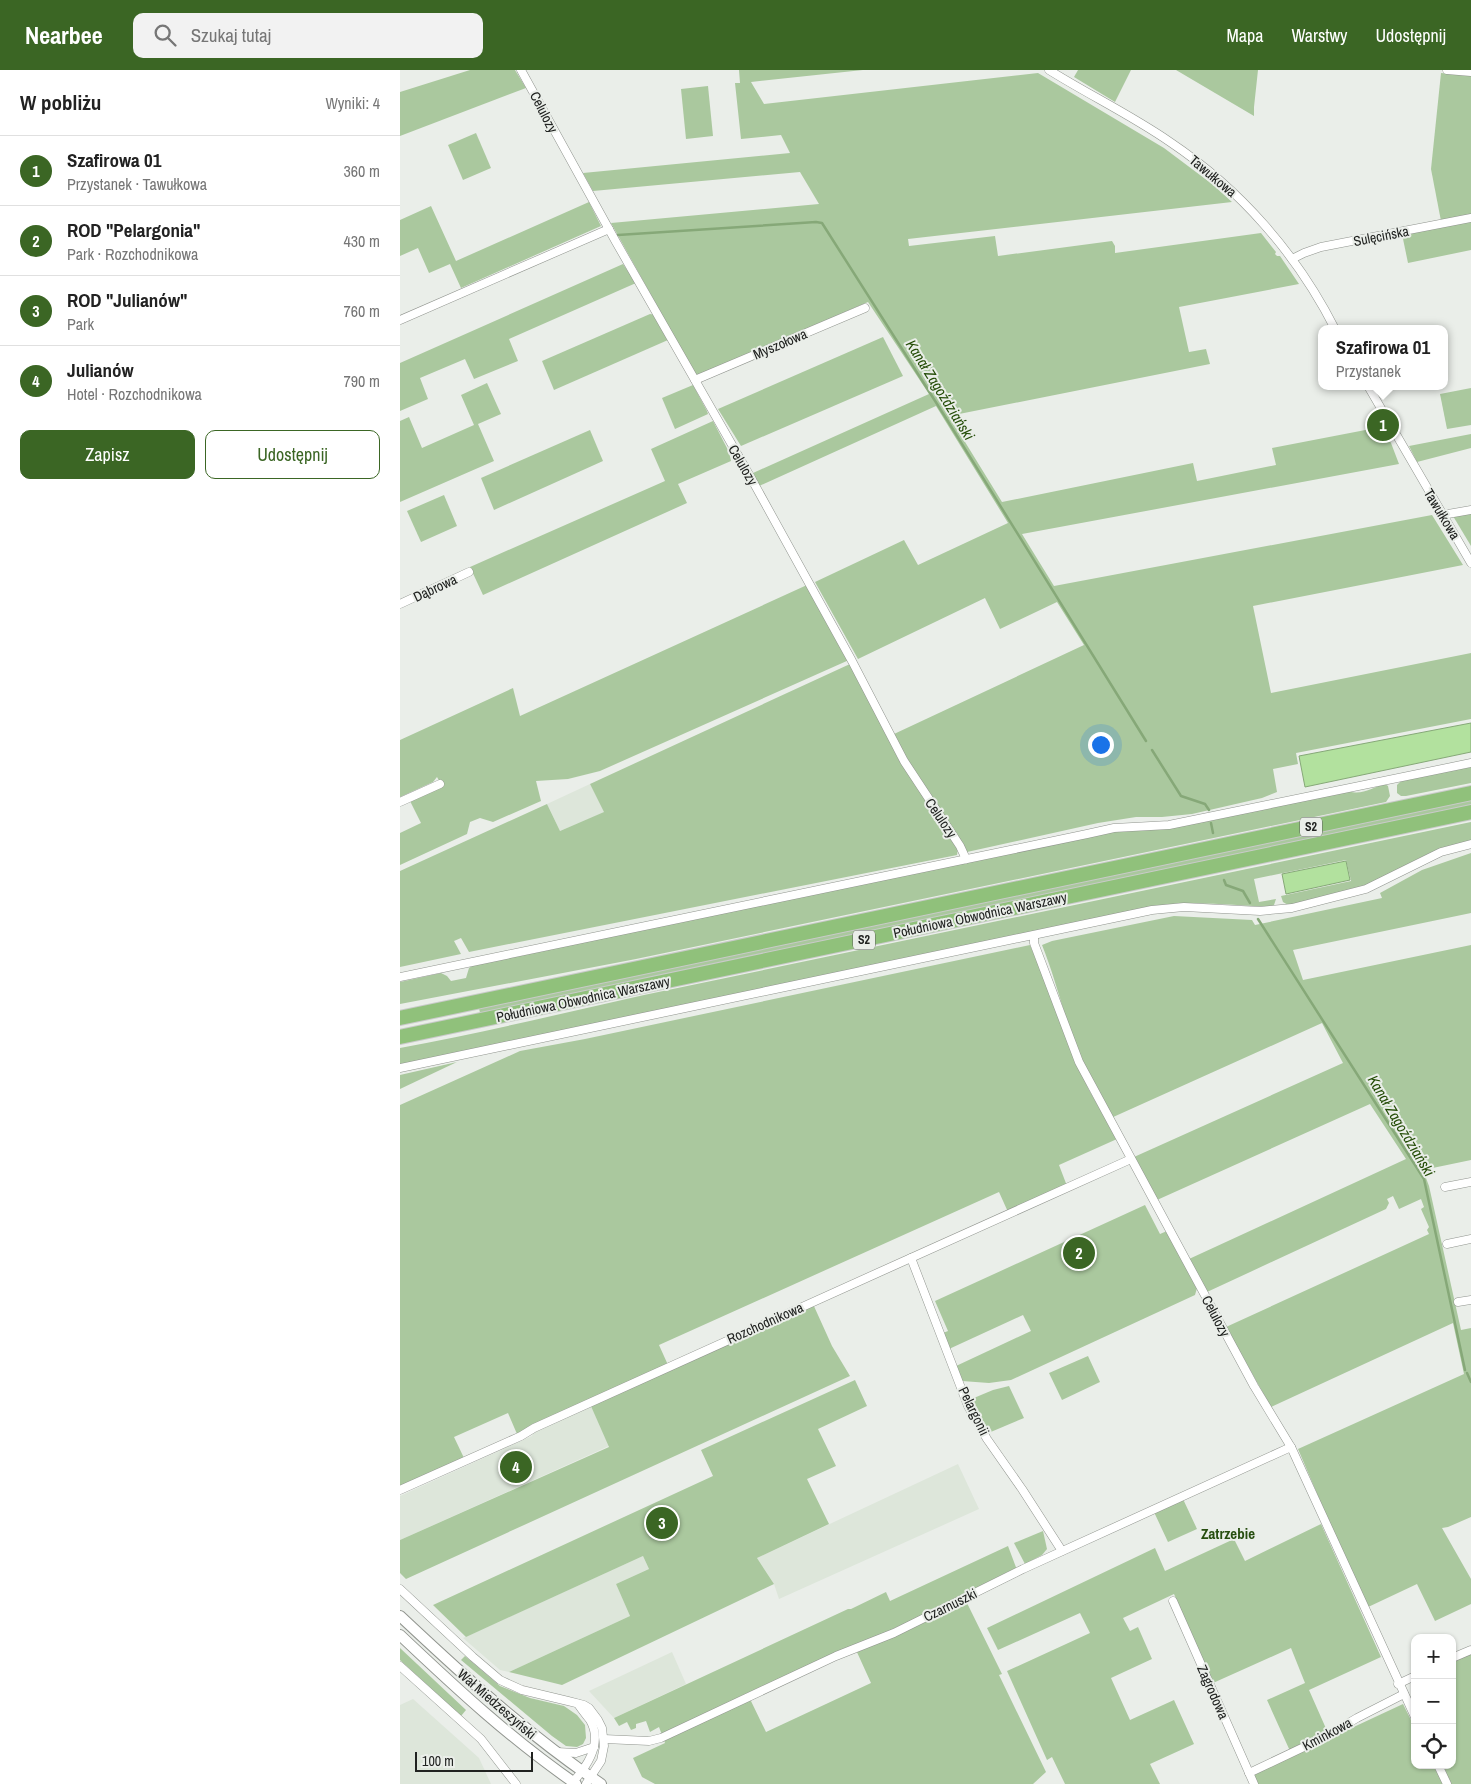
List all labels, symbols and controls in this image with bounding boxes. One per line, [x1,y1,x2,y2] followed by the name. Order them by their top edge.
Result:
[133,13,483,58] search box
[25,19,103,51] text: Nearbee
[151,21,179,49] icon: search
[191,22,271,48] text: Szukaj tutaj
[1226,23,1263,48] text: Mapa
[1291,23,1347,48] text: Warstwy
[1375,23,1446,48] text: Udostępnij
[20,88,101,117] text: W pobliżu
[526,88,562,136] street label: Celulozy
[325,92,380,114] text: Wyniki: 4
[67,147,161,173] text: Szafirowa 01
[1186,151,1241,201] street label: Tawułkowa
[32,160,40,182] text: 1
[344,160,380,182] text: 360 m
[67,173,207,195] text: Przystanek · Tawułkowa
[67,217,200,243] text: ROD "Pelargonia"
[1352,222,1411,250] street label: Sulęcińska
[32,230,40,252] text: 2
[344,230,380,252] text: 430 m
[67,243,198,265] text: Park · Rozchodnikowa
[67,287,187,313] text: ROD "Julianów"
[32,300,40,322] text: 3
[344,300,380,322] text: 760 m
[67,313,94,335] text: Park
[750,324,810,363] street label: Myszołowa
[1318,325,1448,390] popup
[1336,334,1430,360] text: Szafirowa 01
[901,335,980,444] water label: Kanał Zagoździański
[67,357,134,383] text: Julianów
[1336,360,1401,382] text: Przystanek
[32,370,40,392] text: 4
[344,370,380,392] text: 790 m
[67,383,202,405] text: Hotel · Rozchodnikowa
[1367,406,1399,444] pin: 1
[20,430,195,479] button: Zapisz
[205,430,380,479] button: Udostępnij
[724,441,762,489] street label: Celulozy
[1420,485,1465,543] street label: Tawułkowa
[410,570,460,606] street label: Dąbrowa
[1088,732,1114,758] your location
[921,795,961,841] street label: Celulozy
[1300,818,1322,836] road number: S2
[892,888,1069,942] street label: Południowa Obwodnica Warszawy
[853,930,875,950] road number: S2
[495,972,672,1026] street label: Południowa Obwodnica Warszawy
[1363,1071,1440,1181] water label: Kanał Zagoździański
[1063,1234,1095,1272] pin: 2
[1198,1292,1234,1340] street label: Celulozy
[724,1298,807,1348] street label: Rozchodnikowa
[954,1384,994,1438] street label: Pelargonii
[500,1448,532,1486] pin: 4
[646,1504,678,1542] pin: 3
[1201,1523,1255,1544] district label: Zatrzebie
[920,1584,980,1626] street label: Czarnuszki
[1411,1634,1456,1769] map controls
[1411,1634,1456,1679] button: +
[1193,1662,1233,1722] street label: Zagrodowa
[454,1665,540,1743] street label: Wał Miedzeszyński
[1411,1679,1456,1724] button: −
[1299,1713,1355,1755] street label: Kminkowa
[1411,1724,1456,1769] button: locate
[415,1749,532,1772] scale bar
[422,1752,454,1770] text: 100 m

